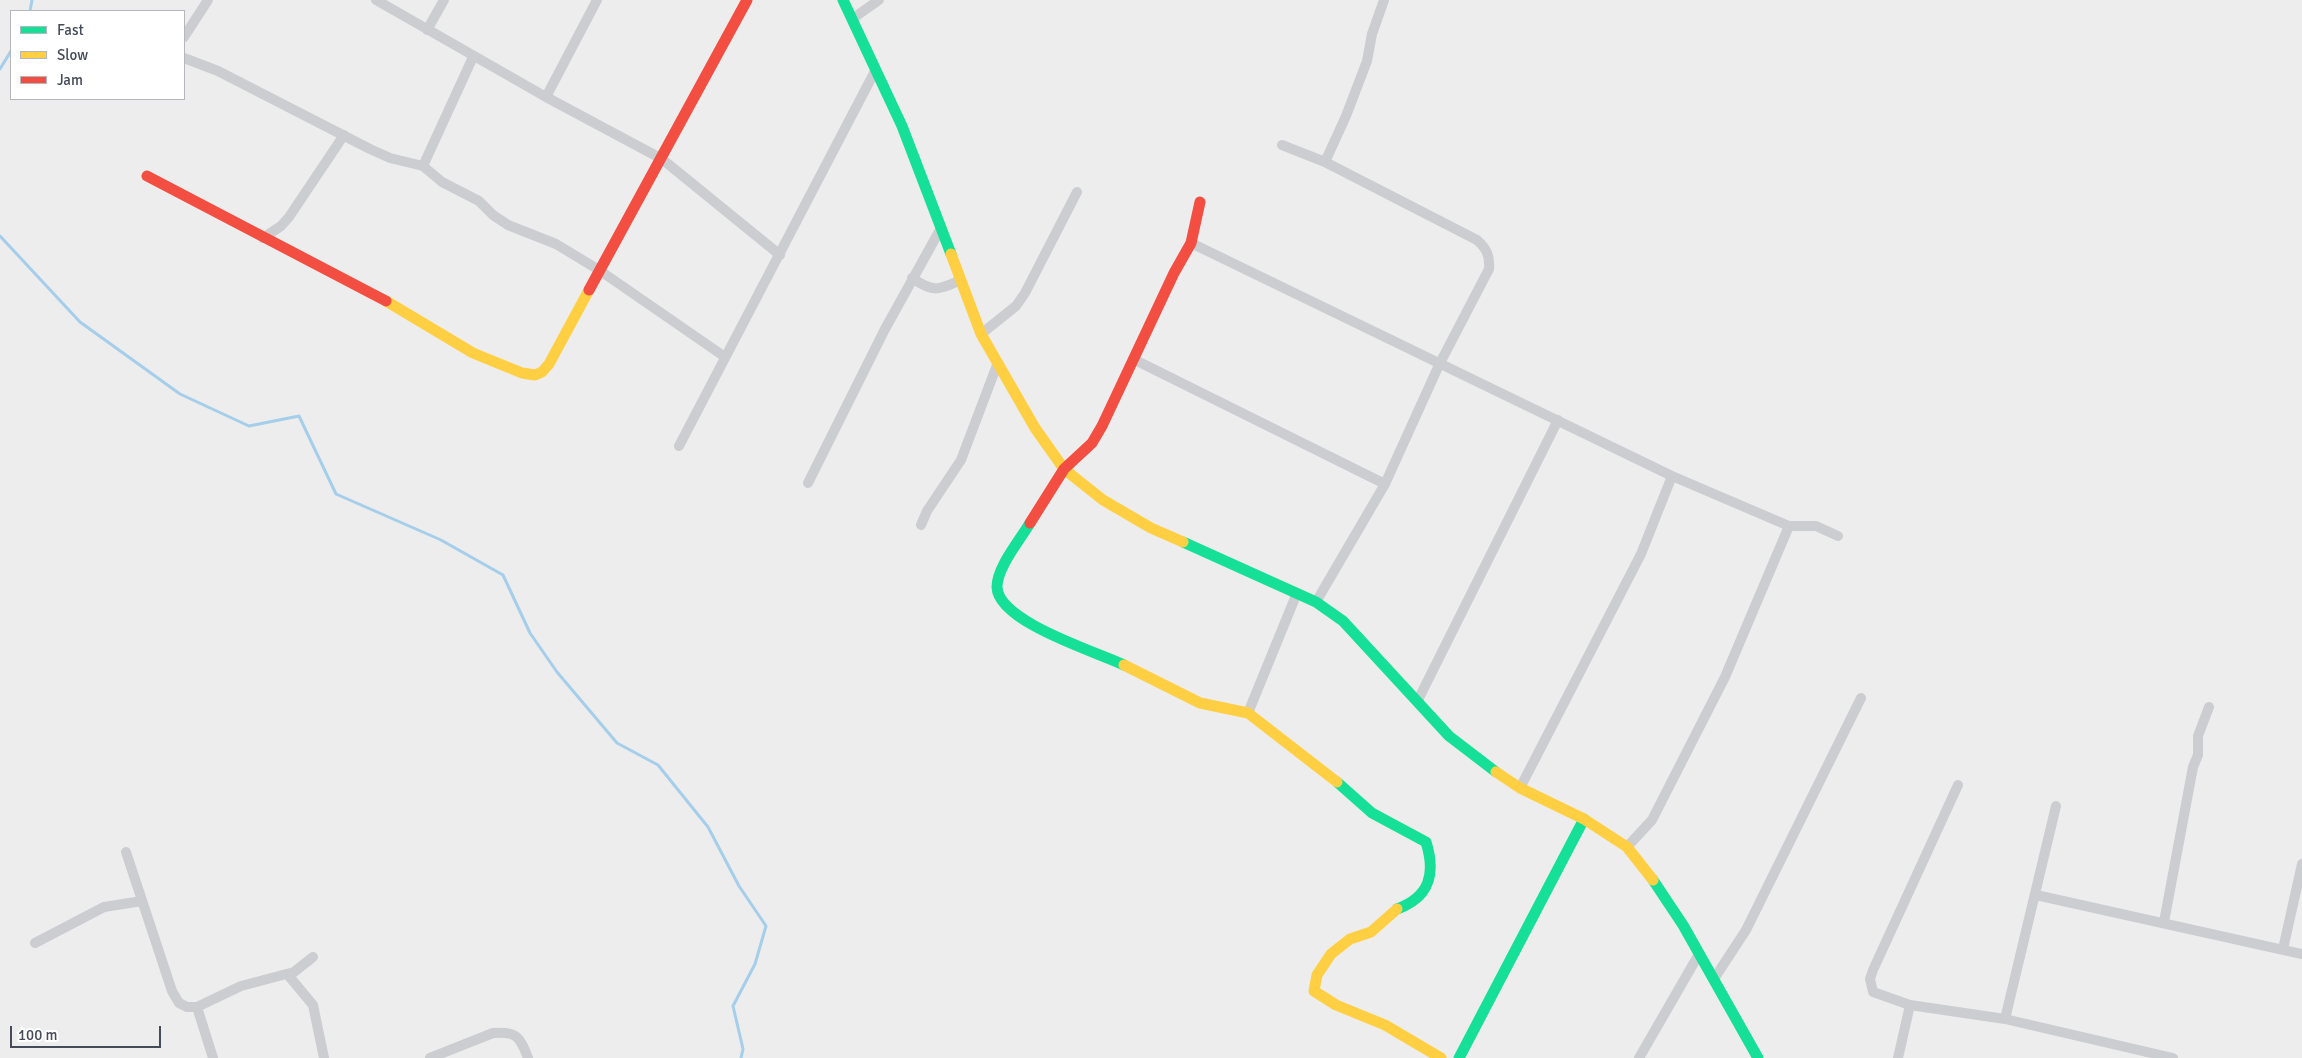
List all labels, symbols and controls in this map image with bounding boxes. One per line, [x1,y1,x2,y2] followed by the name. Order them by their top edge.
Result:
[10,10,185,100] legend
[57,21,84,39] text: Fast
[57,46,88,64] text: Slow
[57,71,83,89] text: Jam
[12,1016,164,1048] scale bar
[18,1026,58,1044] text: 100 m

